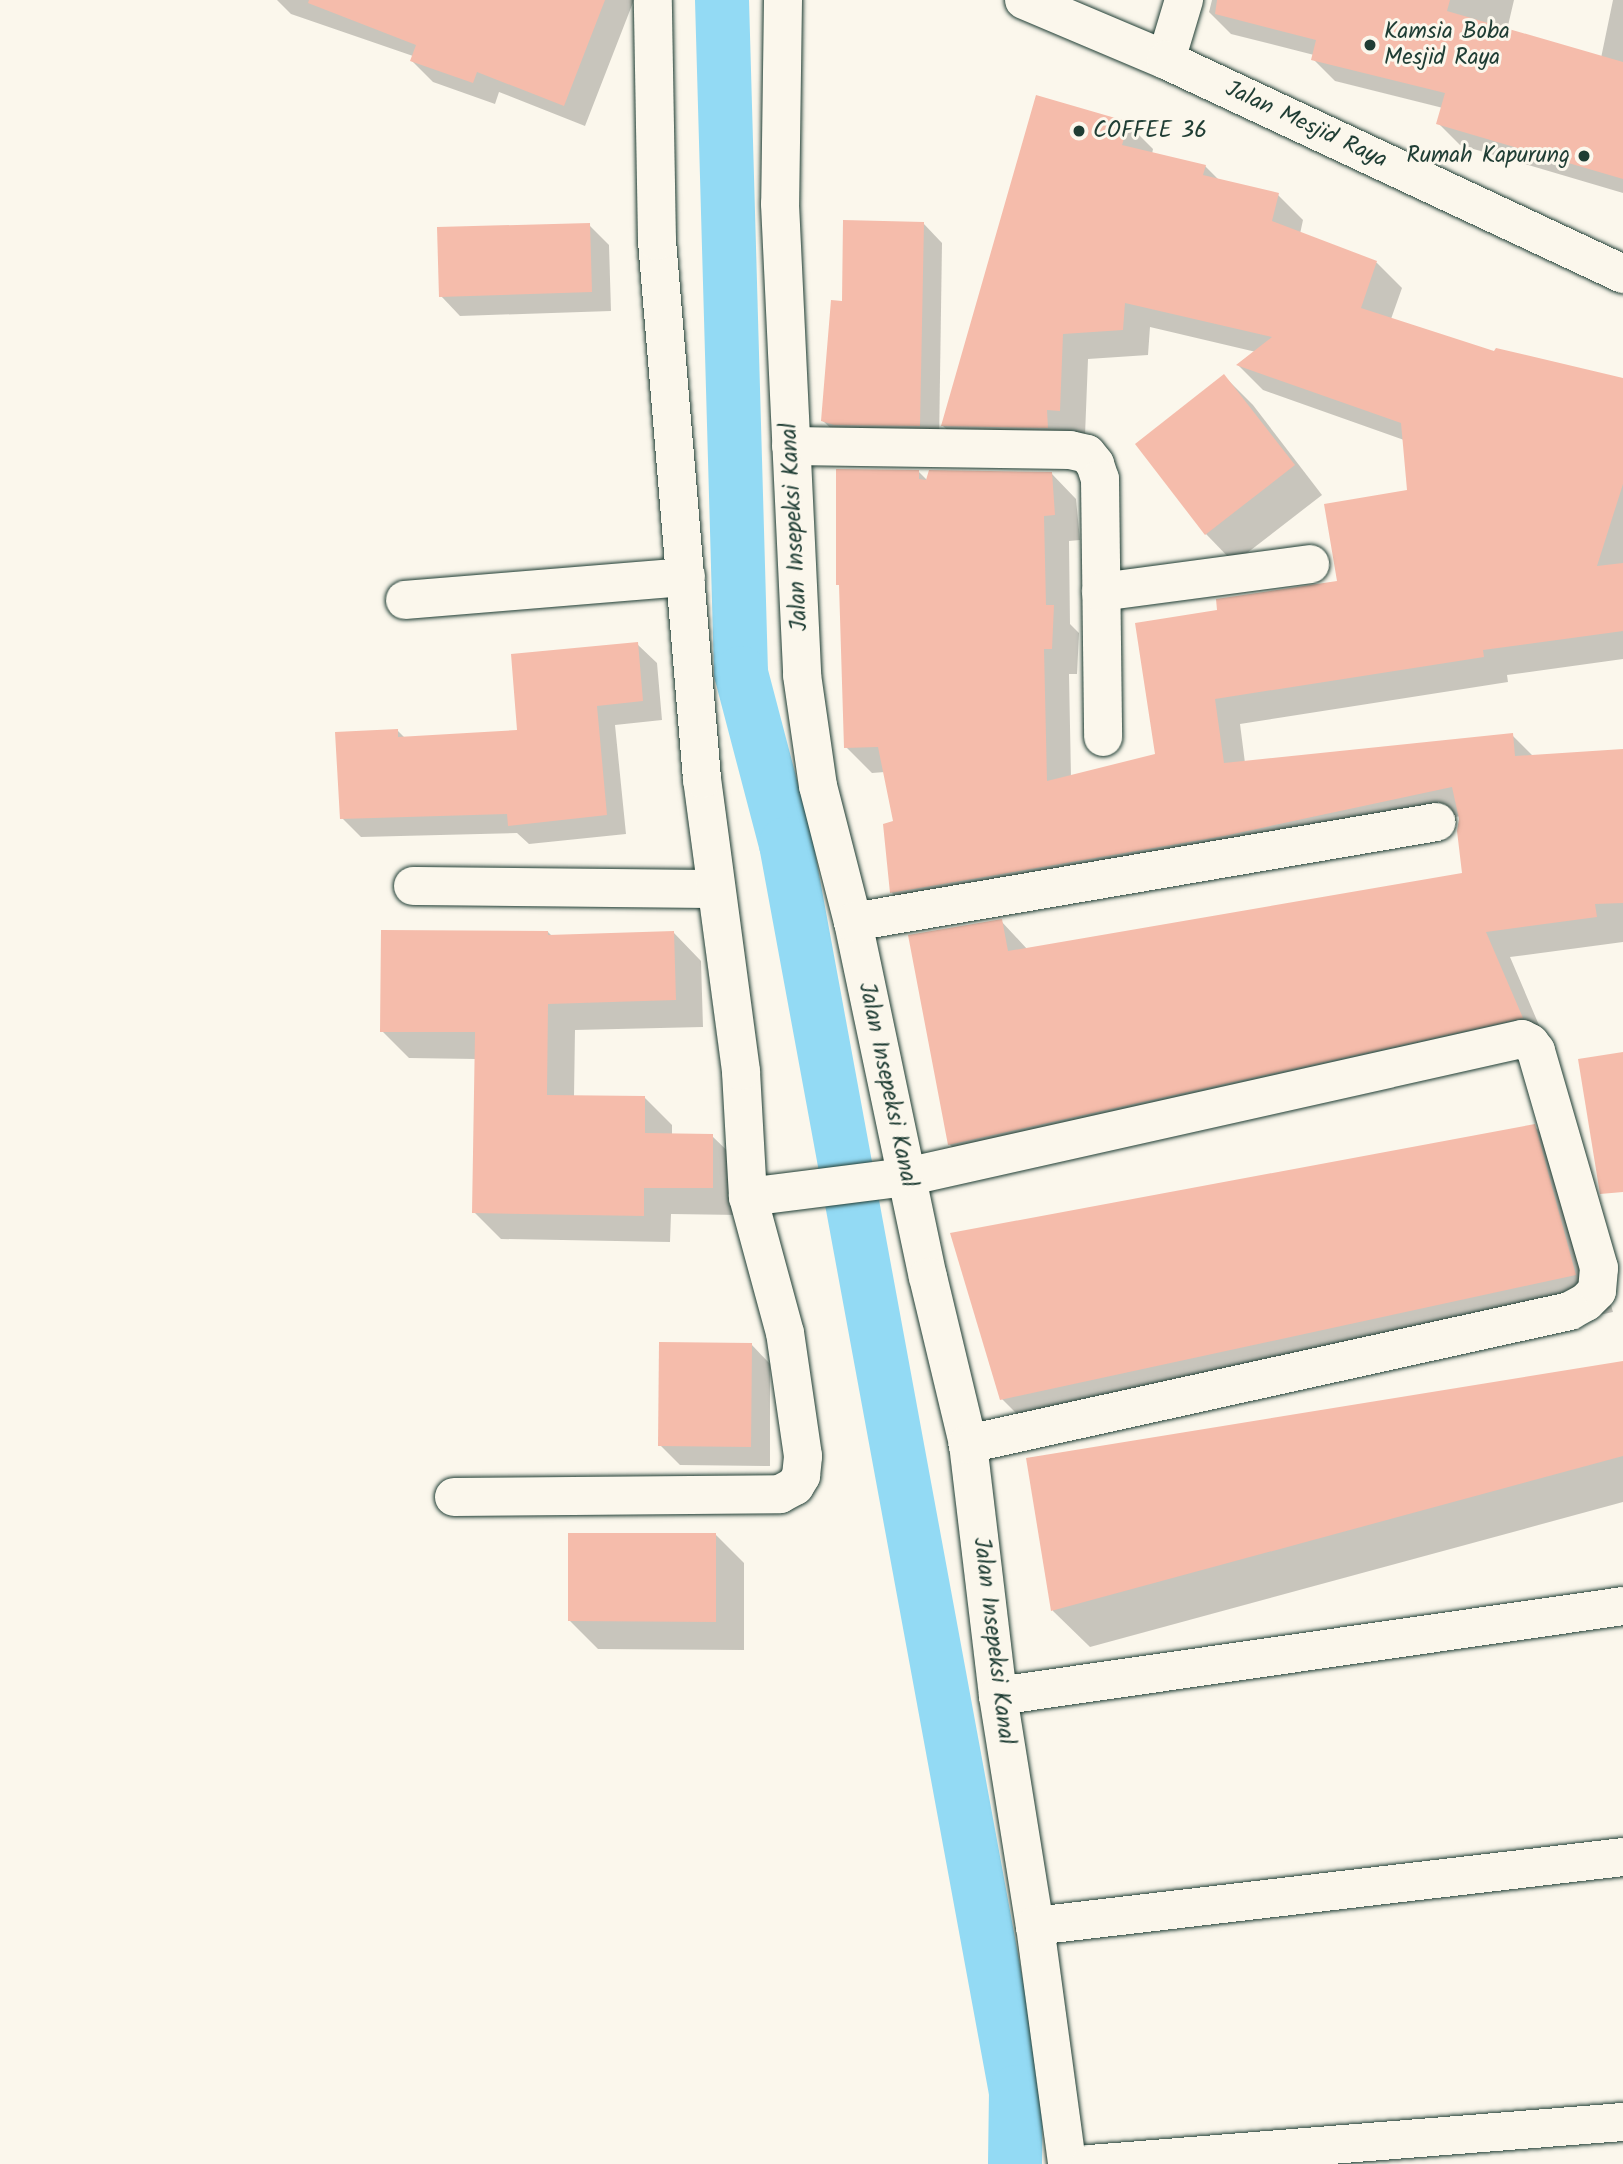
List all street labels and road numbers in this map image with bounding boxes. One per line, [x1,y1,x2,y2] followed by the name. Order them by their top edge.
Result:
[1221,75,1391,175] street label: Jalan Mesjid Raya
[776,422,814,632] street label: Jalan Insepeksi Kanal
[852,980,922,1190] street label: Jalan Insepeksi Kanal
[967,1536,1019,1746] street label: Jalan Insepeksi Kanal

